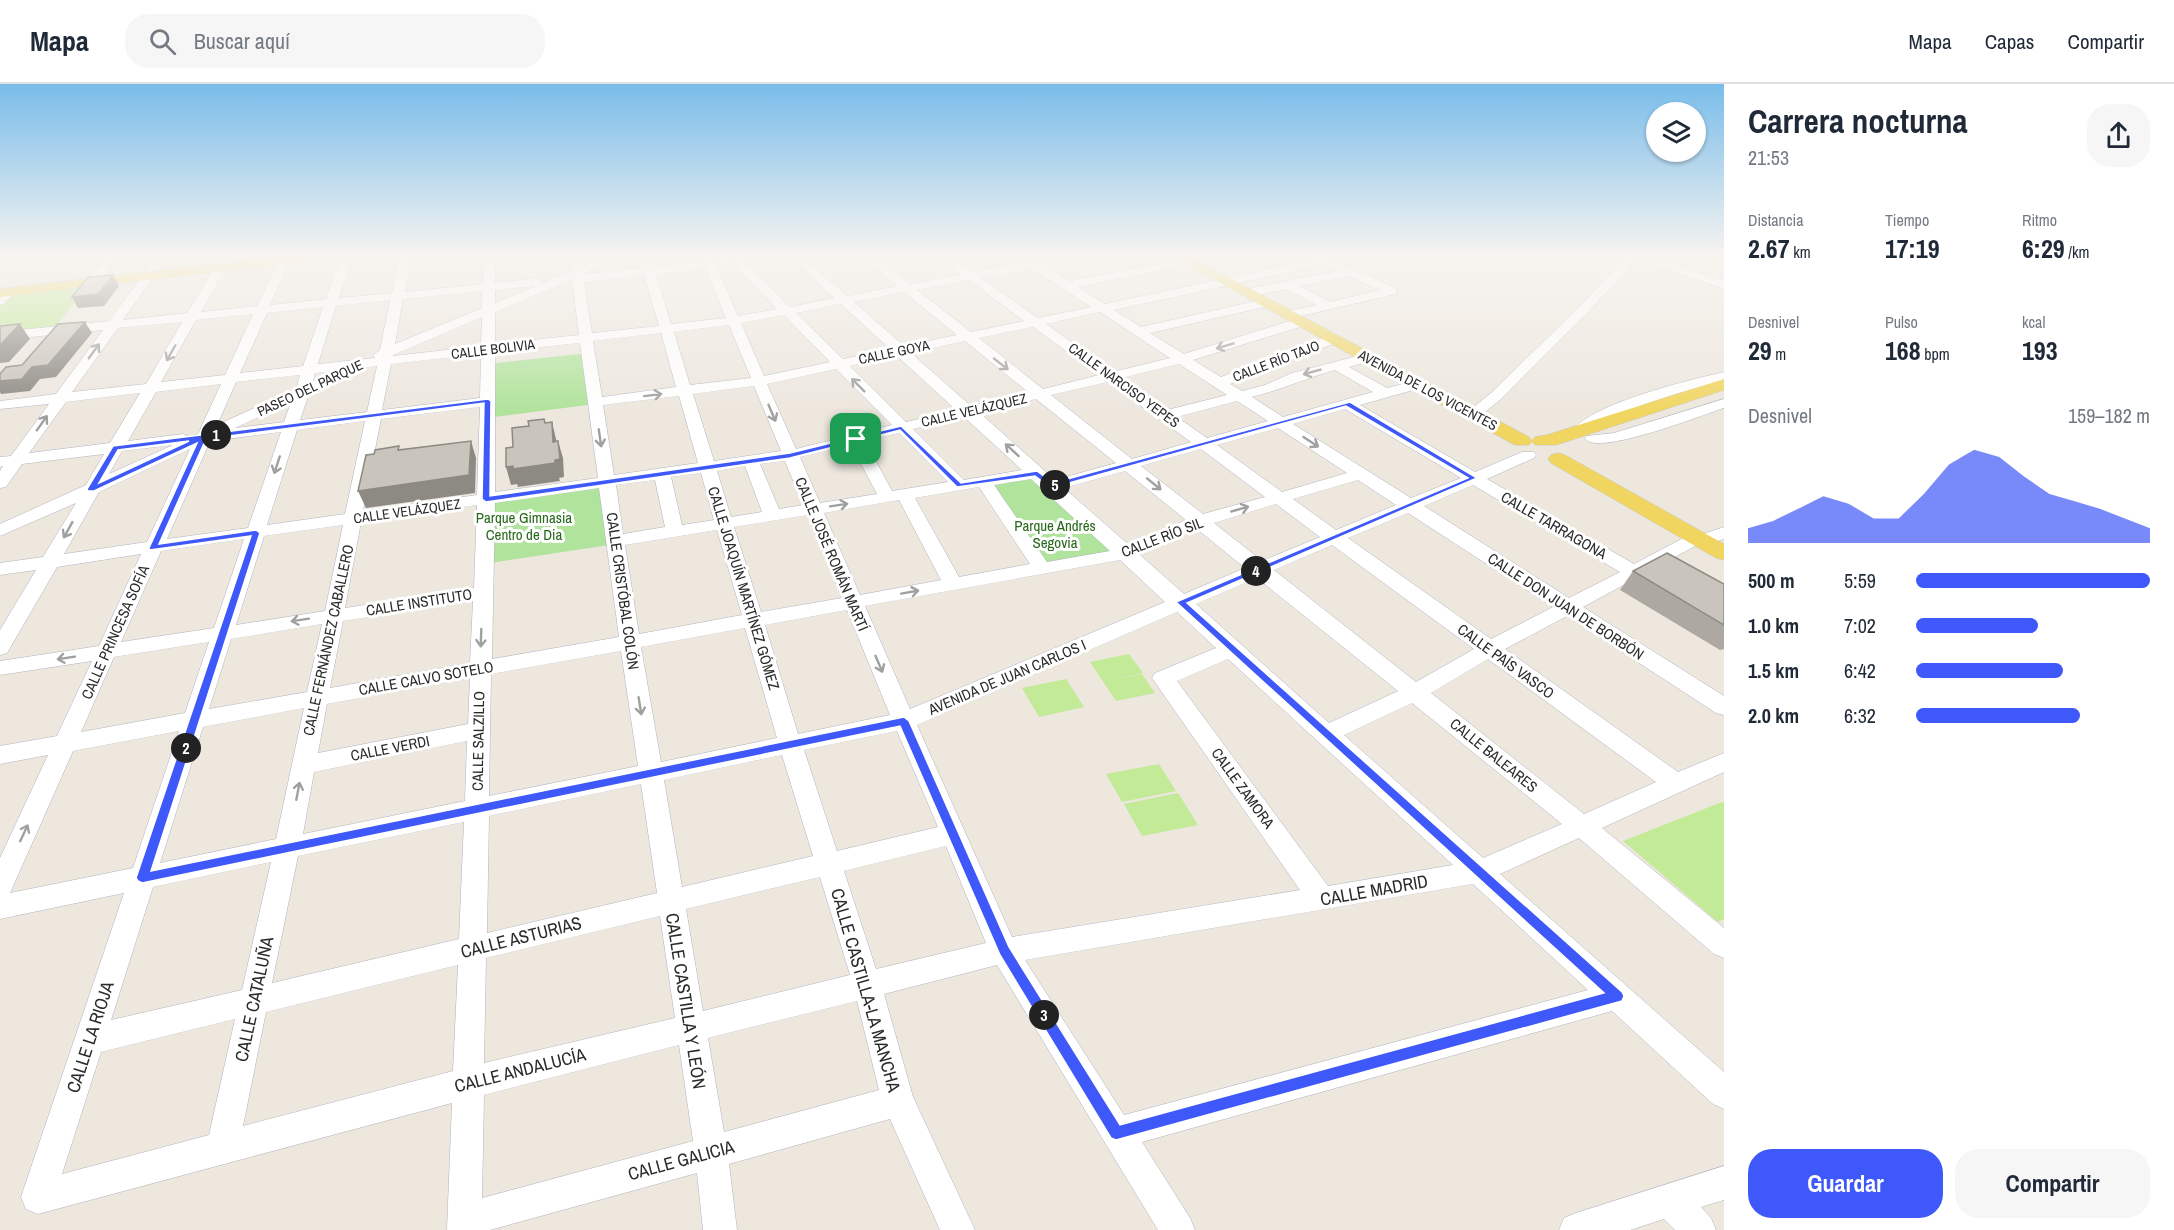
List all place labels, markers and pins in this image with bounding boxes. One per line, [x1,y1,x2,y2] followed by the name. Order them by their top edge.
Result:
[830,413,881,464] pin
[201,420,231,450] pin: 1
[1040,470,1070,500] pin: 5
[1241,556,1271,586] pin: 4
[171,733,201,763] pin: 2
[1029,1000,1059,1030] pin: 3

